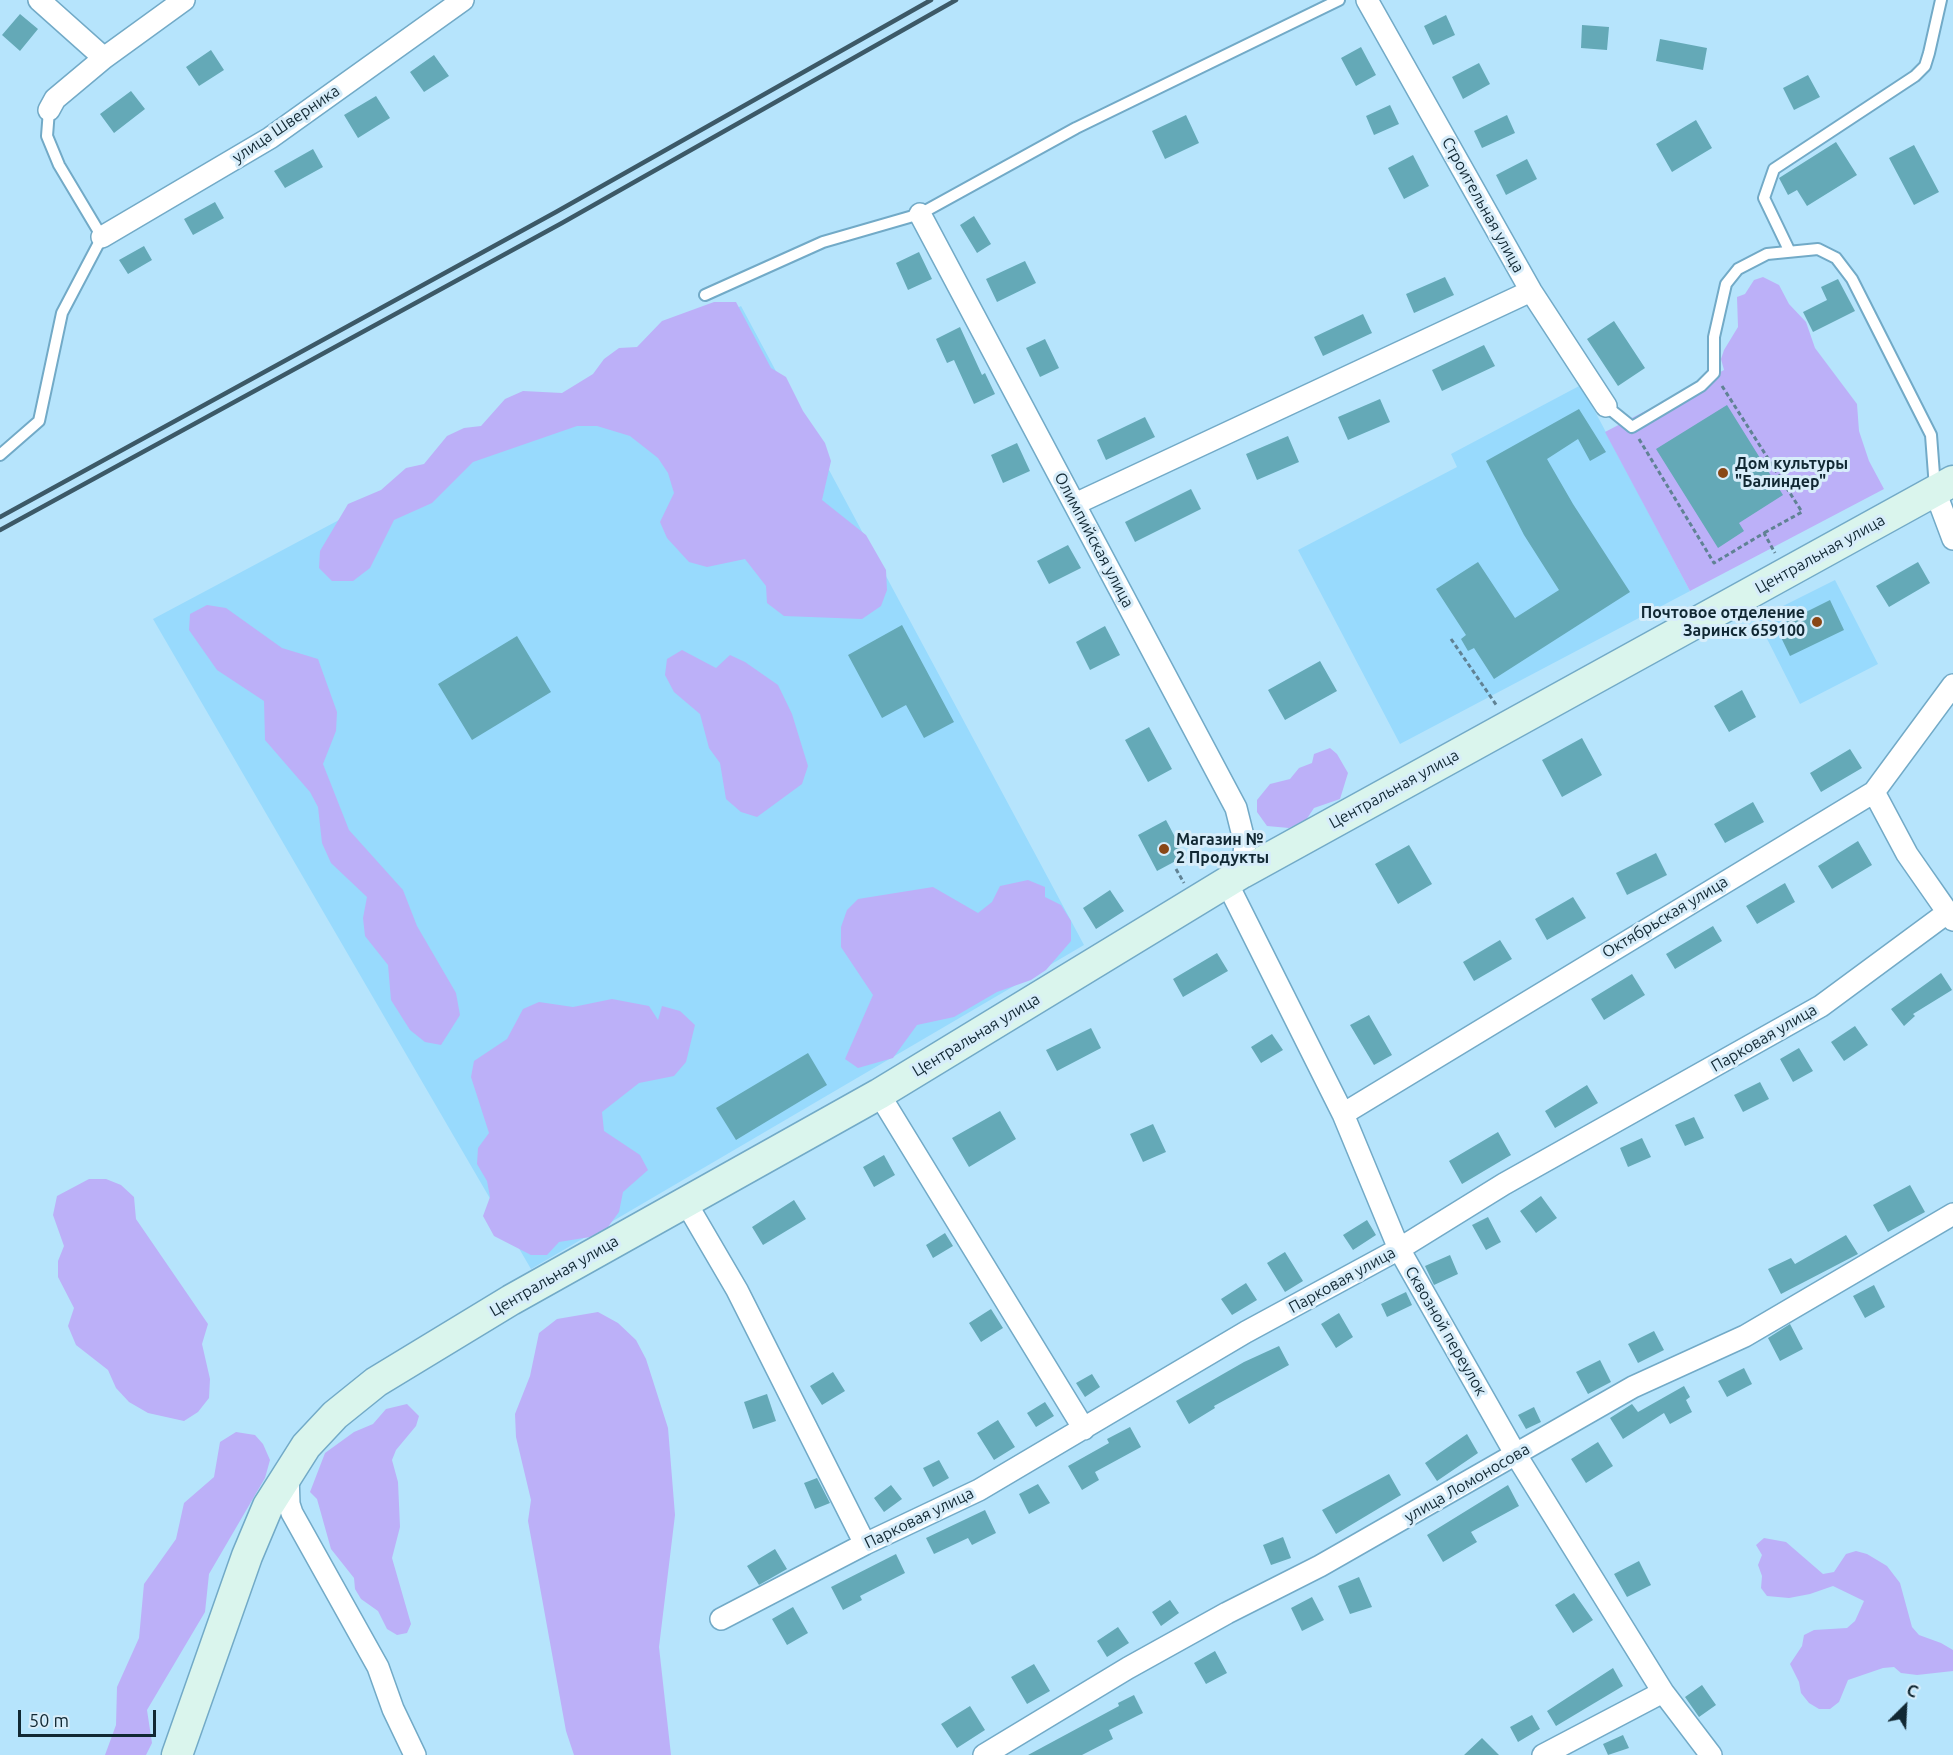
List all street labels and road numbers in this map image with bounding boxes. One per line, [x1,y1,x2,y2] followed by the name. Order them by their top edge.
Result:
[229,81,343,167] street label: улица Шверника
[1438,134,1528,276] street label: Строительная улица
[1050,469,1138,611] street label: Олимпийская улица
[1752,510,1888,598] street label: Центральная улица
[1326,745,1462,833] street label: Центральная улица
[1599,872,1731,962] street label: Октябрьская улица
[909,989,1043,1081] street label: Центральная улица
[1708,1000,1820,1076] street label: Парковая улица
[486,1231,622,1321] street label: Центральная улица
[1285,1243,1399,1317] street label: Парковая улица
[1401,1263,1491,1399] street label: Сквозной переулок
[1401,1439,1533,1527] street label: улица Ломоносова
[861,1483,977,1553] street label: Парковая улица

